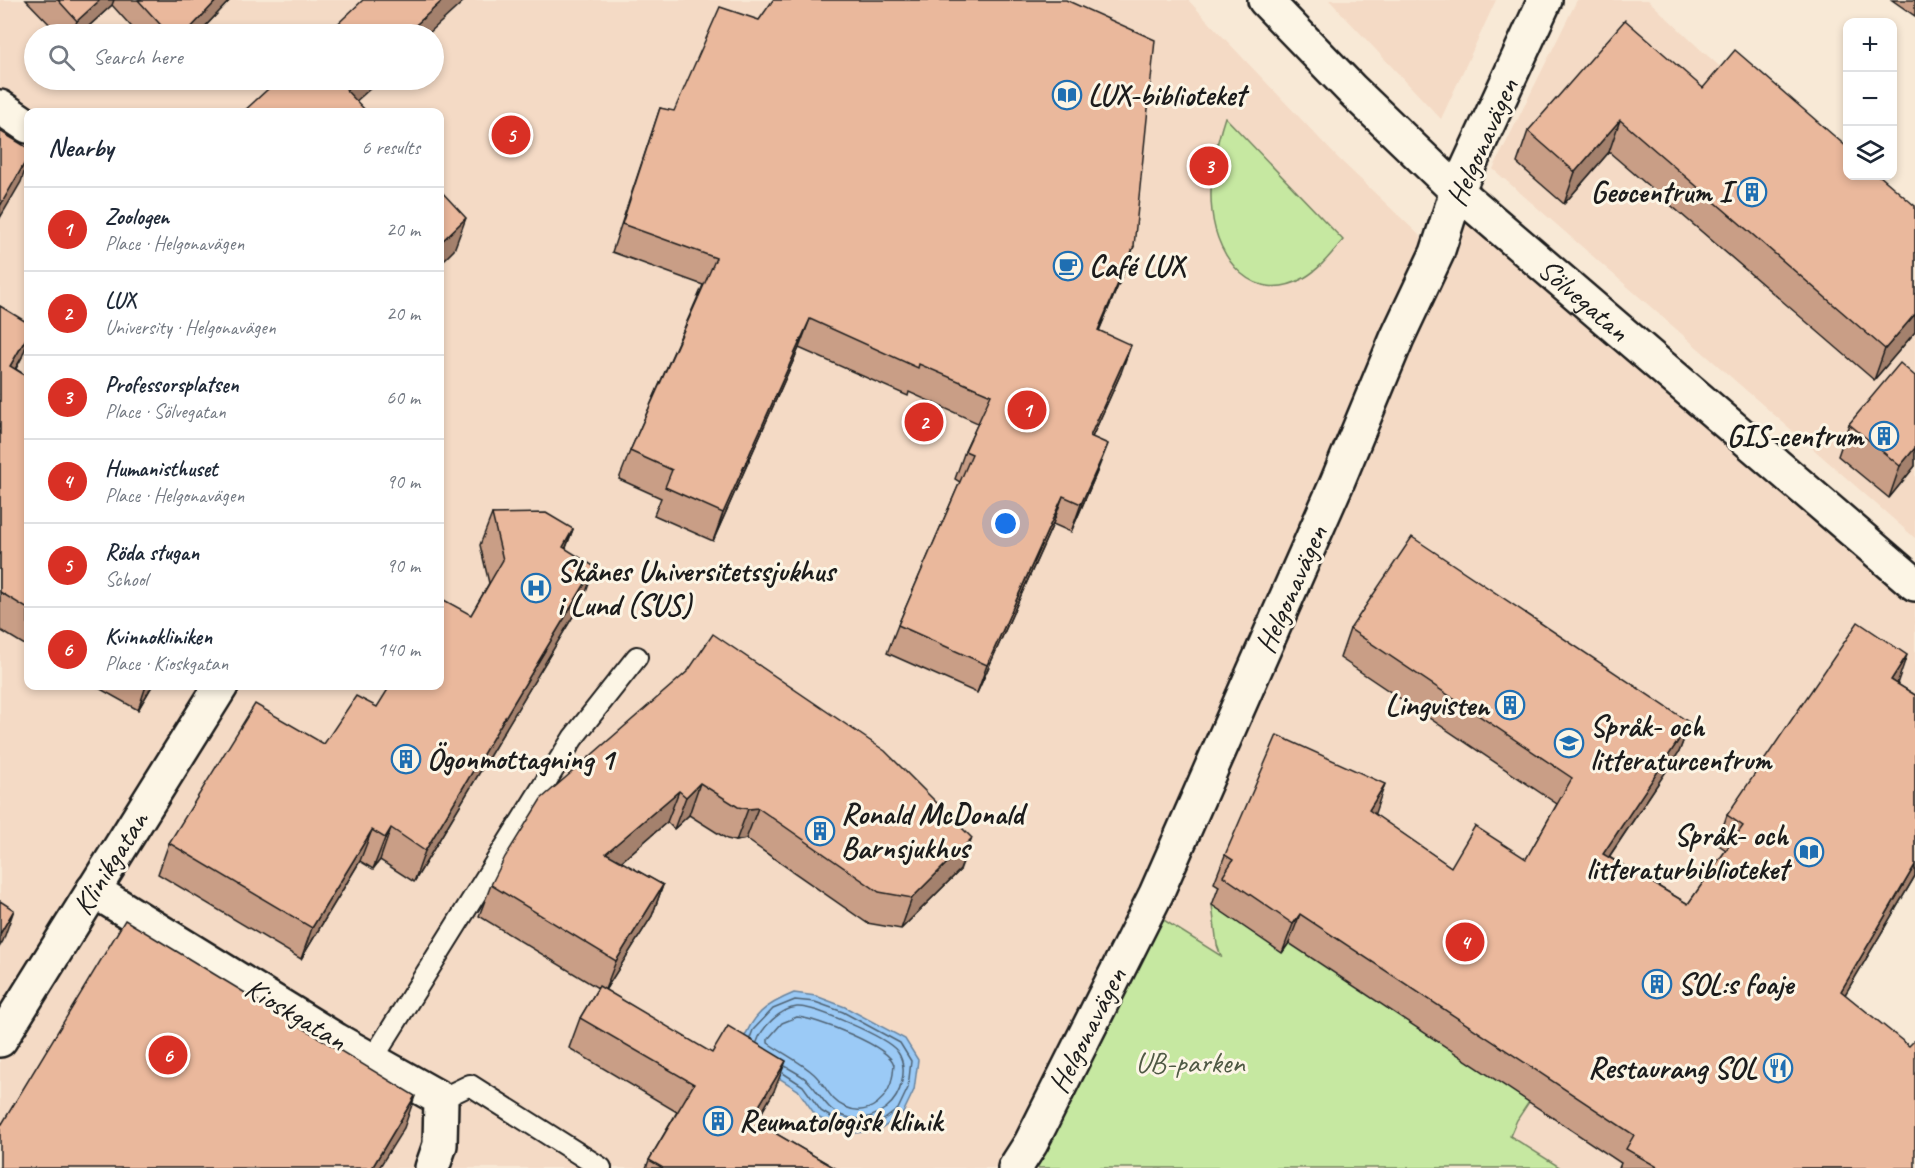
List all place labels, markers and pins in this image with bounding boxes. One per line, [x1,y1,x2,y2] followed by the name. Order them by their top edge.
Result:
[1088,76,1250,114] place label: LUX-biblioteket
[1051,79,1083,111] library icon: LUX-biblioteket
[492,112,530,158] pin: 5
[1190,144,1228,188] pin: 3
[1591,173,1738,211] place label: Geocentrum I
[1736,176,1768,208] building icon: Geocentrum I
[1089,247,1188,285] place label: Café LUX
[1052,250,1084,282] cafe icon: Café LUX
[1008,388,1046,432] pin: 1
[904,400,944,444] pin: 2
[1727,417,1865,455] place label: GIS-centrum
[1868,420,1900,452] building icon: GIS-centrum
[557,552,838,624] place label: Skånes Universitetssjukhus i Lund (SUS)
[520,572,552,604] hospital icon: Skånes Universitetssjukhus i Lund (SUS)
[1385,686,1491,724] place label: Lingvisten
[1494,689,1526,721] building icon: Lingvisten
[1590,707,1773,779] place label: Språk- och litteraturcentrum
[1553,727,1585,759] school or university icon: Språk- och litteraturcentrum
[427,740,617,778] place label: Ögonmottagning 1
[390,743,422,775] building icon: Ögonmottagning 1
[841,795,1028,867] place label: Ronald McDonald Barnsjukhus
[804,815,836,847] building icon: Ronald McDonald Barnsjukhus
[1586,816,1793,888] place label: Språk- och litteraturbiblioteket
[1793,836,1825,868] library icon: Språk- och litteraturbiblioteket
[1446,920,1484,964] pin: 4
[1678,965,1795,1003] place label: SOL:s foaje
[1641,968,1673,1000] building icon: SOL:s foaje
[148,1032,188,1078] pin: 6
[1588,1049,1758,1087] place label: Restaurang SOL
[1762,1052,1794,1084] restaurant icon: Restaurang SOL
[739,1102,945,1140] place label: Reumatologisk klinik
[702,1105,734,1137] building icon: Reumatologisk klinik

